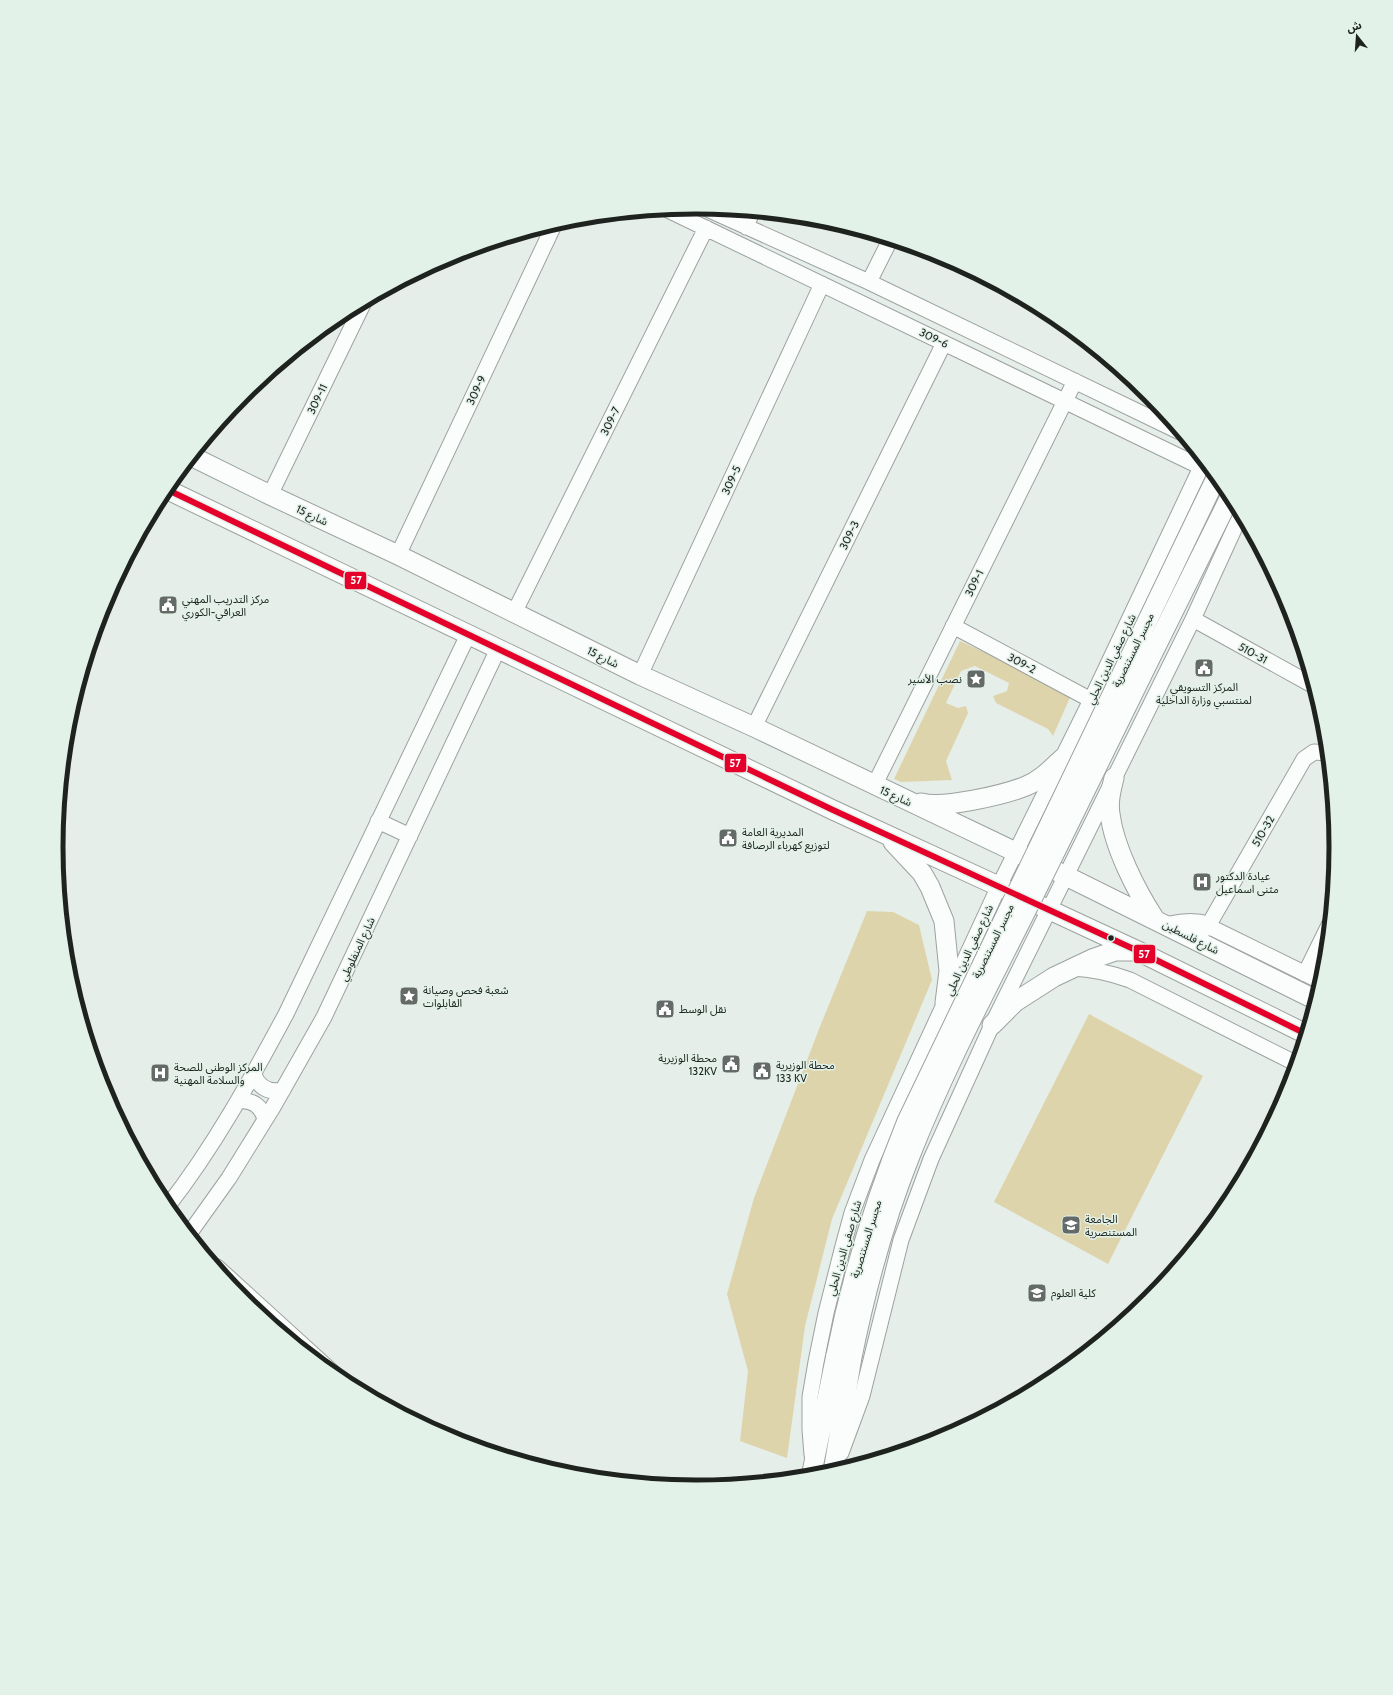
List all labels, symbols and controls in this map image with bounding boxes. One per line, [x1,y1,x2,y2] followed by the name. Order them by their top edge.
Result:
[1337,16,1377,56] north arrow
[1345,18,1363,35] text: ش
[917,325,951,351] street label: 309-6
[463,373,489,407] street label: 309-9
[304,382,330,416] street label: 309-11
[597,404,623,437] street label: 309-7
[718,463,744,497] street label: 309-5
[293,502,330,529] street label: شارع 15
[836,518,862,552] street label: 309-3
[962,567,986,599] street label: 309-1
[344,571,367,590] line badge: 57
[350,573,362,587] text: 57
[182,592,269,622] place label: مركز التدريب المهني العراقي-الكوري
[157,594,179,616] public building icon: مركز التدريب المهني العراقي-الكوري
[1109,610,1157,690] street label: مجسر المستنصرية
[1083,611,1141,708] street label: شارع صفي الدين الحلي
[1236,639,1270,667] street label: 510-31
[584,643,621,672] street label: شارع 15
[1005,650,1039,676] street label: 309-2
[1193,657,1215,679] public building icon: المركز التسويقي لمنتسبي وزارة الداخلية
[965,668,987,690] place icon: نصب الأسير
[907,672,962,686] place label: نصب الأسير
[1156,680,1252,710] place label: المركز التسويقي لمنتسبي وزارة الداخلية
[724,753,747,773] line badge: 57
[729,756,741,770] text: 57
[877,783,914,810] street label: شارع 15
[1249,813,1278,849] street label: 510-32
[742,825,830,853] place label: المديرية العامة لتوزيع كهرباء الرصافة
[717,827,739,849] public building icon: المديرية العامة لتوزيع كهرباء الرصافة
[1215,869,1279,896] place label: عيادة الدكتور مثنى اسماعيل
[1191,871,1213,893] hospital icon: عيادة الدكتور مثنى اسماعيل
[969,901,1017,981] street label: مجسر المستنصرية
[942,902,999,999] street label: شارع صفي الدين الحلي
[336,914,380,984] street label: شارع المنفلوطي
[1160,917,1222,958] street label: شارع فلسطين
[1106,933,1116,943] unlabelled marker
[1133,944,1156,964] line badge: 57
[1138,947,1150,961] text: 57
[423,983,509,1010] place label: شعبة فحص وصيانة القابلوات
[398,985,420,1007] place icon: شعبة فحص وصيانة القابلوات
[654,998,676,1020] public building icon: نقل الوسط
[679,1002,726,1016] place label: نقل الوسط
[658,1051,717,1078] place label: محطة الوزيرية 132KV
[720,1053,742,1075] public building icon: محطة الوزيرية 132KV
[776,1058,835,1085] place label: محطة الوزيرية 133 KV
[174,1060,263,1087] place label: المركز الوطني للصحة والسلامة المهنية
[751,1060,773,1082] public building icon: محطة الوزيرية 133 KV
[149,1062,171,1084] hospital icon: المركز الوطني للصحة والسلامة المهنية
[824,1198,867,1298] street label: شارع صفي الدين الحلي
[847,1198,885,1280] street label: مجسر المستنصرية
[1085,1212,1137,1239] place label: الجامعة المستنصرية
[1060,1214,1082,1236] school or university icon: الجامعة المستنصرية
[1026,1282,1048,1304] school or university icon: كلية العلوم
[1051,1286,1096,1301] place label: كلية العلوم

